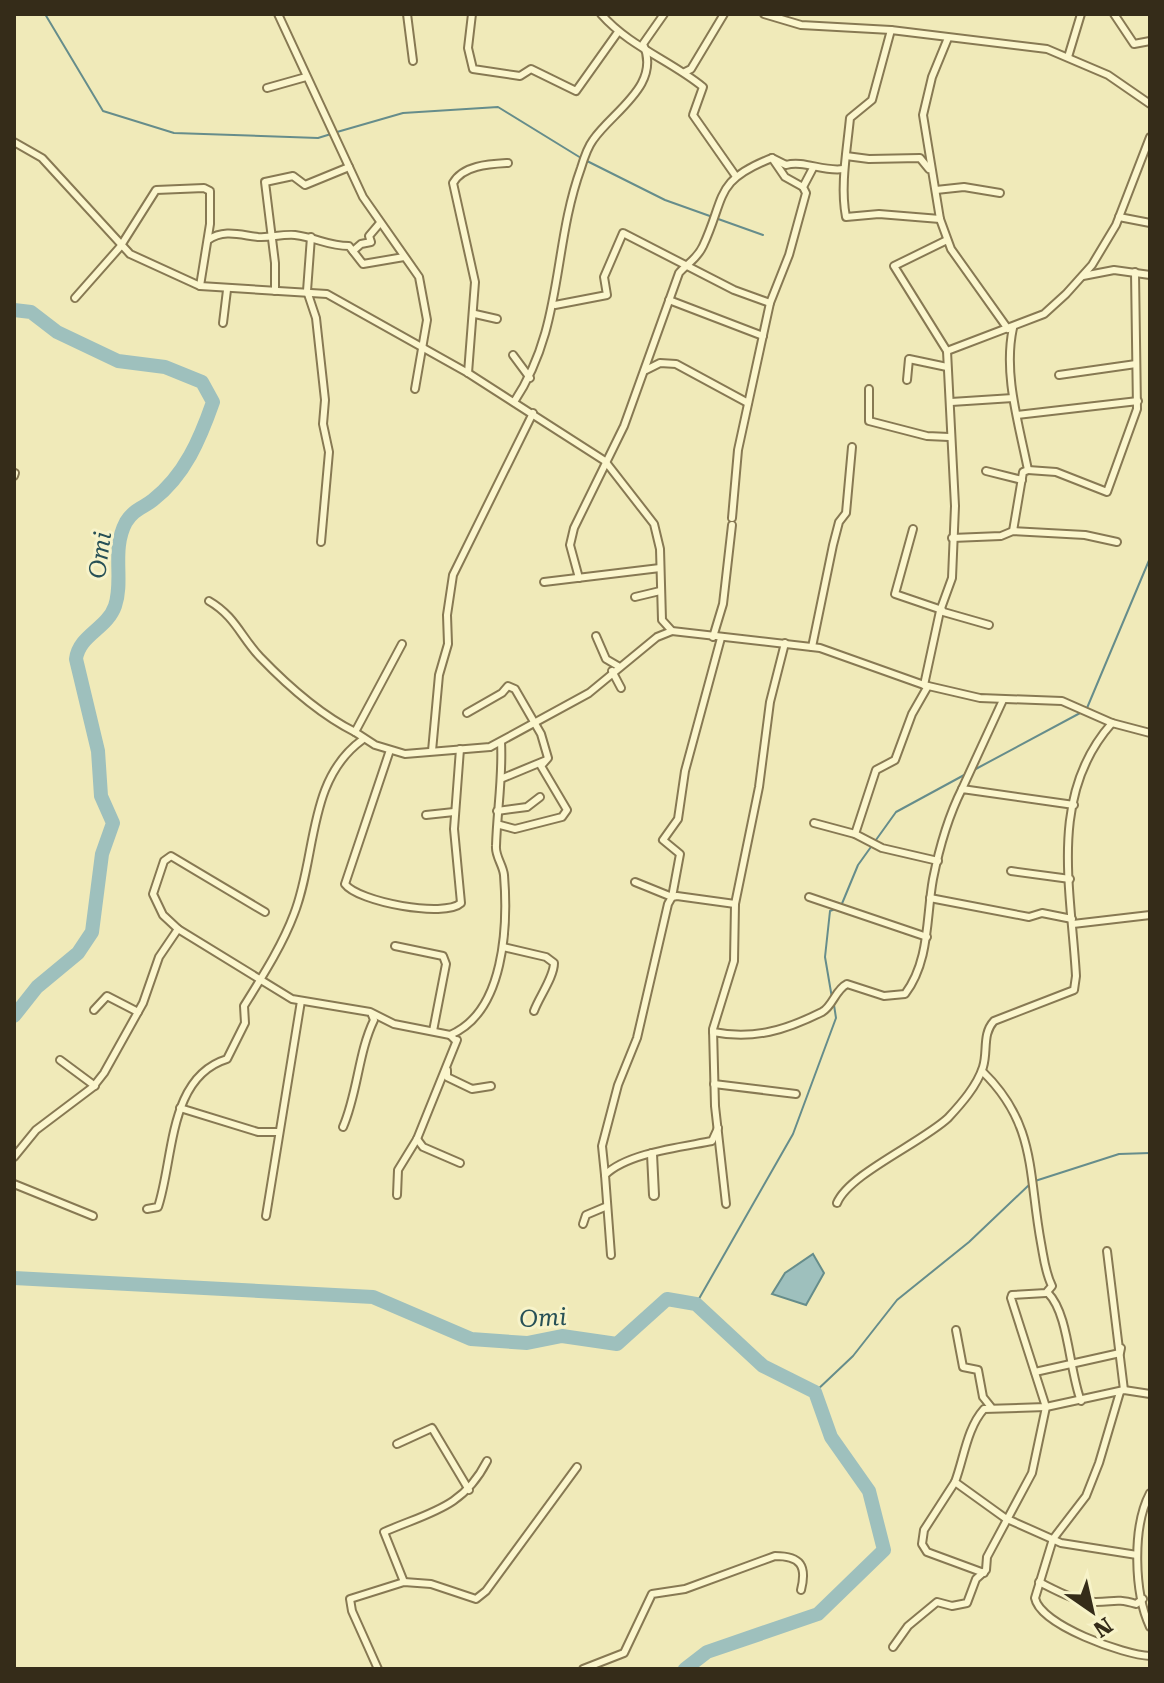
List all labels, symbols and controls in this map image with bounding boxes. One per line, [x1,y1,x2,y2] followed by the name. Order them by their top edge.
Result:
[83,530,117,580] water label: Omi
[519,1303,567,1333] water label: Omi
[1052,1571,1132,1651] north arrow
[1089,1612,1117,1642] text: N

